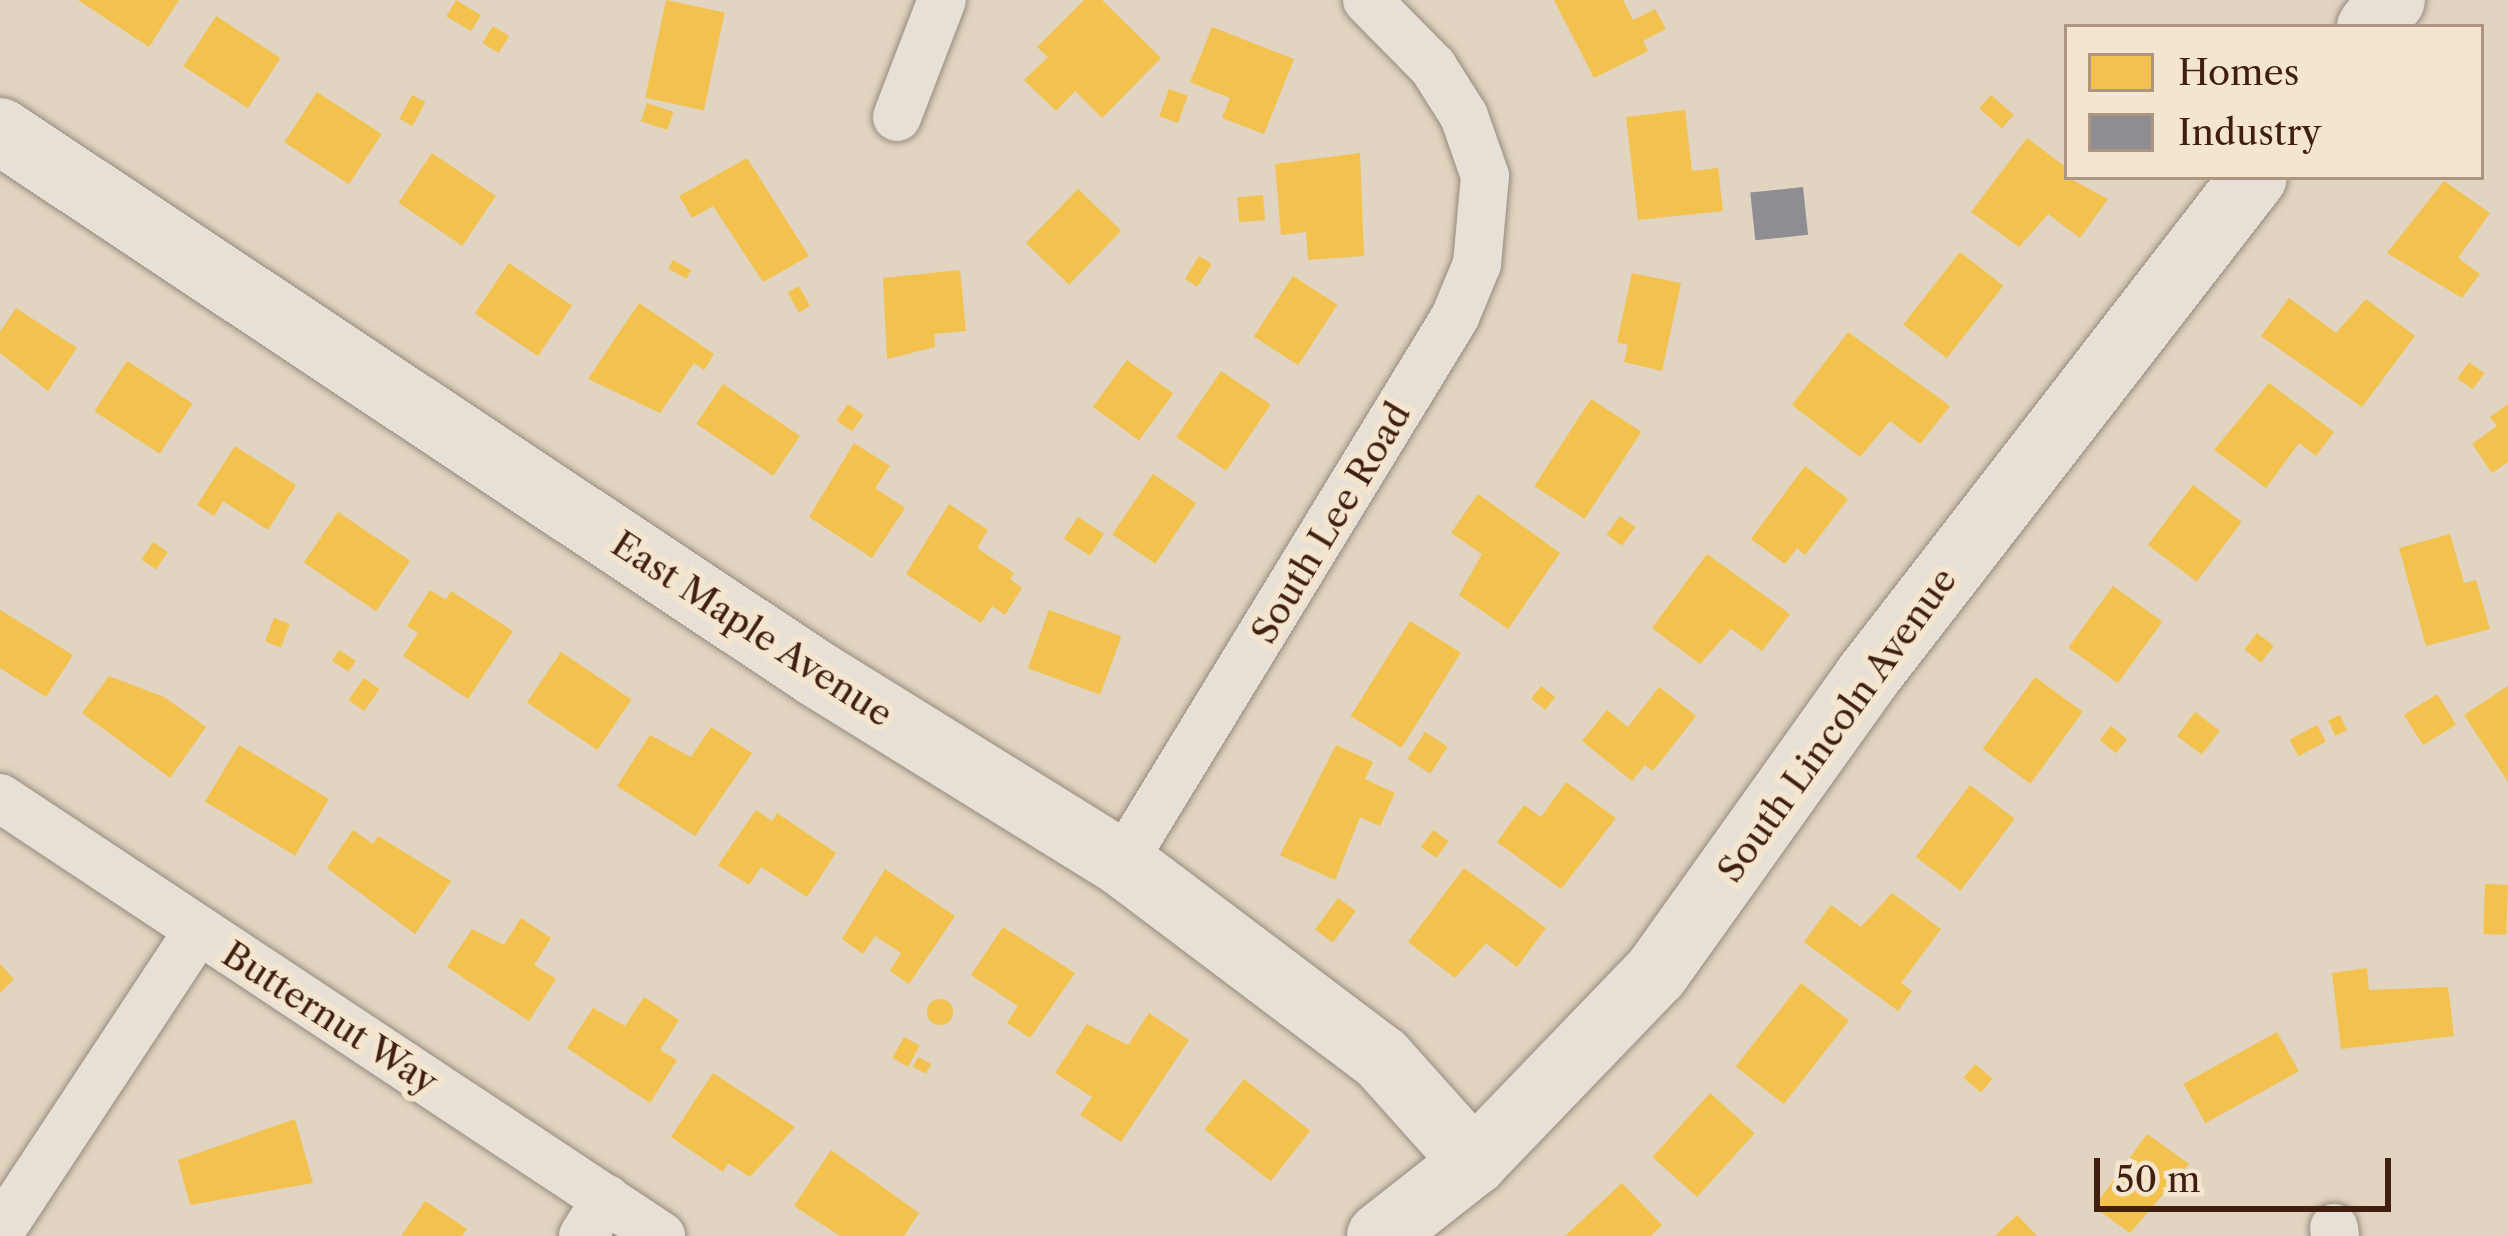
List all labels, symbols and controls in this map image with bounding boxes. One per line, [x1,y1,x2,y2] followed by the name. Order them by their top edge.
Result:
[2064,24,2484,180] legend
[2178,50,2299,94] text: Homes
[2178,110,2322,154] text: Industry
[1242,395,1420,651] street label: South Lee Road
[603,522,901,736] street label: East Maple Avenue
[1708,559,1966,891] street label: South Lincoln Avenue
[214,932,446,1104] street label: Butternut Way
[2100,1134,2397,1208] scale bar
[2115,1157,2200,1201] text: 50 m

